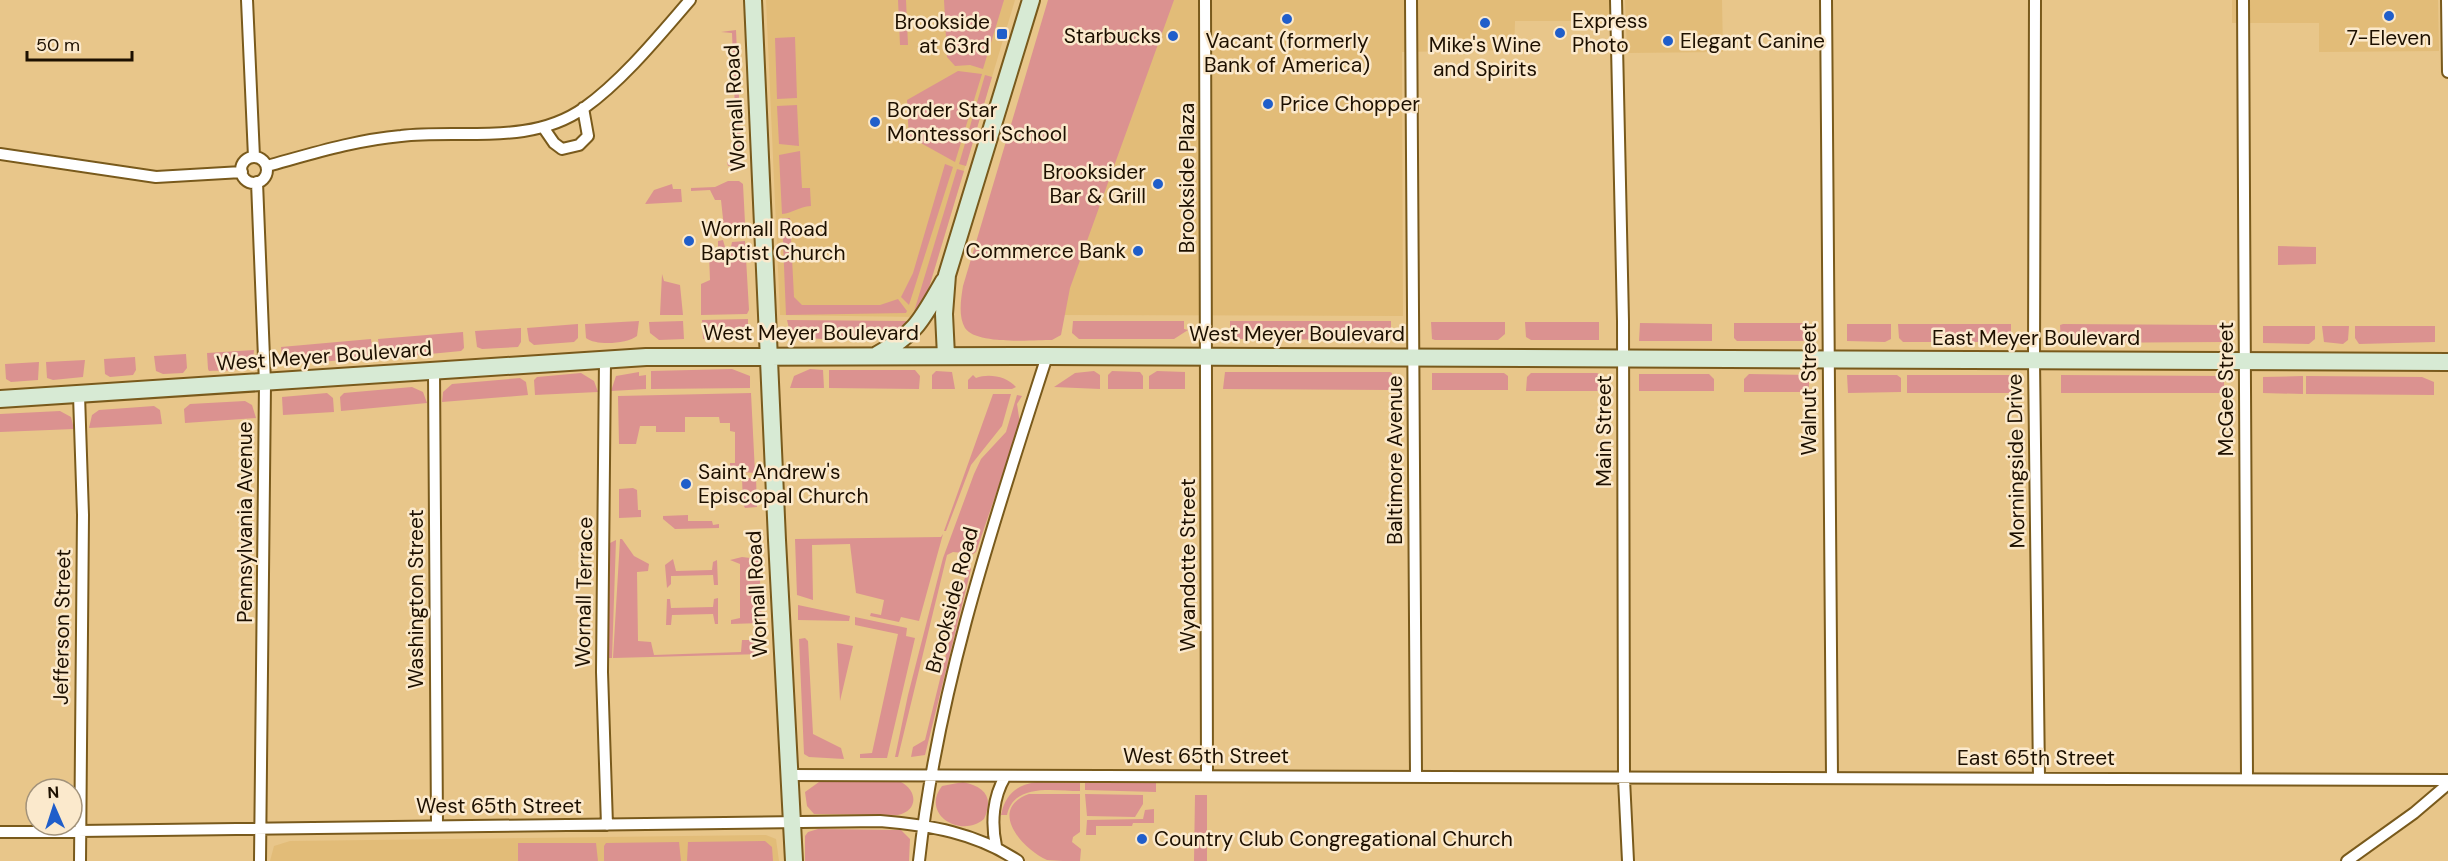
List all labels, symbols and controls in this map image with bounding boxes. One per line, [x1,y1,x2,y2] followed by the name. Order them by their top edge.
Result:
[1572,7,1648,59] place label: Express Photo
[894,8,990,60] place label: Brookside at 63rd
[2382,9,2396,23] marker: 7-Eleven
[1280,12,1294,26] marker: Vacant (formerly Bank of America)
[1478,16,1492,30] marker: Mike's Wine and Spirits
[1064,22,1161,50] place label: Starbucks
[27,24,132,62] scale bar
[2347,24,2431,52] place label: 7-Eleven
[1553,26,1567,40] marker: Express Photo
[995,27,1009,41] marker: Brookside at 63rd
[1204,27,1370,79] place label: Vacant (formerly Bank of America)
[1680,27,1825,55] place label: Elegant Canine
[1166,29,1180,43] marker: Starbucks
[1429,31,1541,83] place label: Mike's Wine and Spirits
[36,33,80,57] text: 50 m
[1661,34,1675,48] marker: Elegant Canine
[718,44,752,172] street label: Wornall Road
[1280,90,1420,118] place label: Price Chopper
[887,96,1067,148] place label: Border Star Montessori School
[1261,97,1275,111] marker: Price Chopper
[1173,103,1201,253] street label: Brookside Plaza
[868,115,882,129] marker: Border Star Montessori School
[1043,158,1146,210] place label: Brooksider Bar & Grill
[1151,177,1165,191] marker: Brooksider Bar & Grill
[701,215,846,267] place label: Wornall Road Baptist Church
[682,234,696,248] marker: Wornall Road Baptist Church
[966,237,1126,265] place label: Commerce Bank
[1131,244,1145,258] marker: Commerce Bank
[703,319,919,347] street label: West Meyer Boulevard
[1189,320,1405,348] street label: West Meyer Boulevard
[2212,322,2240,456] street label: McGee Street
[1795,323,1823,455] street label: Walnut Street
[1932,324,2140,352] street label: East Meyer Boulevard
[215,334,433,378] street label: West Meyer Boulevard
[2000,373,2032,549] street label: Morningside Drive
[1381,375,1409,545] street label: Baltimore Avenue
[1590,375,1618,487] street label: Main Street
[231,421,259,623] street label: Pennsylvania Avenue
[698,458,869,510] place label: Saint Andrew's Episcopal Church
[679,477,693,491] marker: Saint Andrew's Episcopal Church
[1174,478,1202,652] street label: Wyandotte Street
[402,509,430,689] street label: Washington Street
[569,516,599,668] street label: Wornall Terrace
[919,524,985,676] street label: Brookside Road
[740,530,774,658] street label: Wornall Road
[47,549,77,705] street label: Jefferson Street
[1123,742,1289,770] street label: West 65th Street
[1957,744,2115,772] street label: East 65th Street
[24,777,84,837] north arrow
[47,782,60,803] text: N
[416,792,582,820] street label: West 65th Street
[1154,825,1513,853] place label: Country Club Congregational Church
[1135,832,1149,846] marker: Country Club Congregational Church

